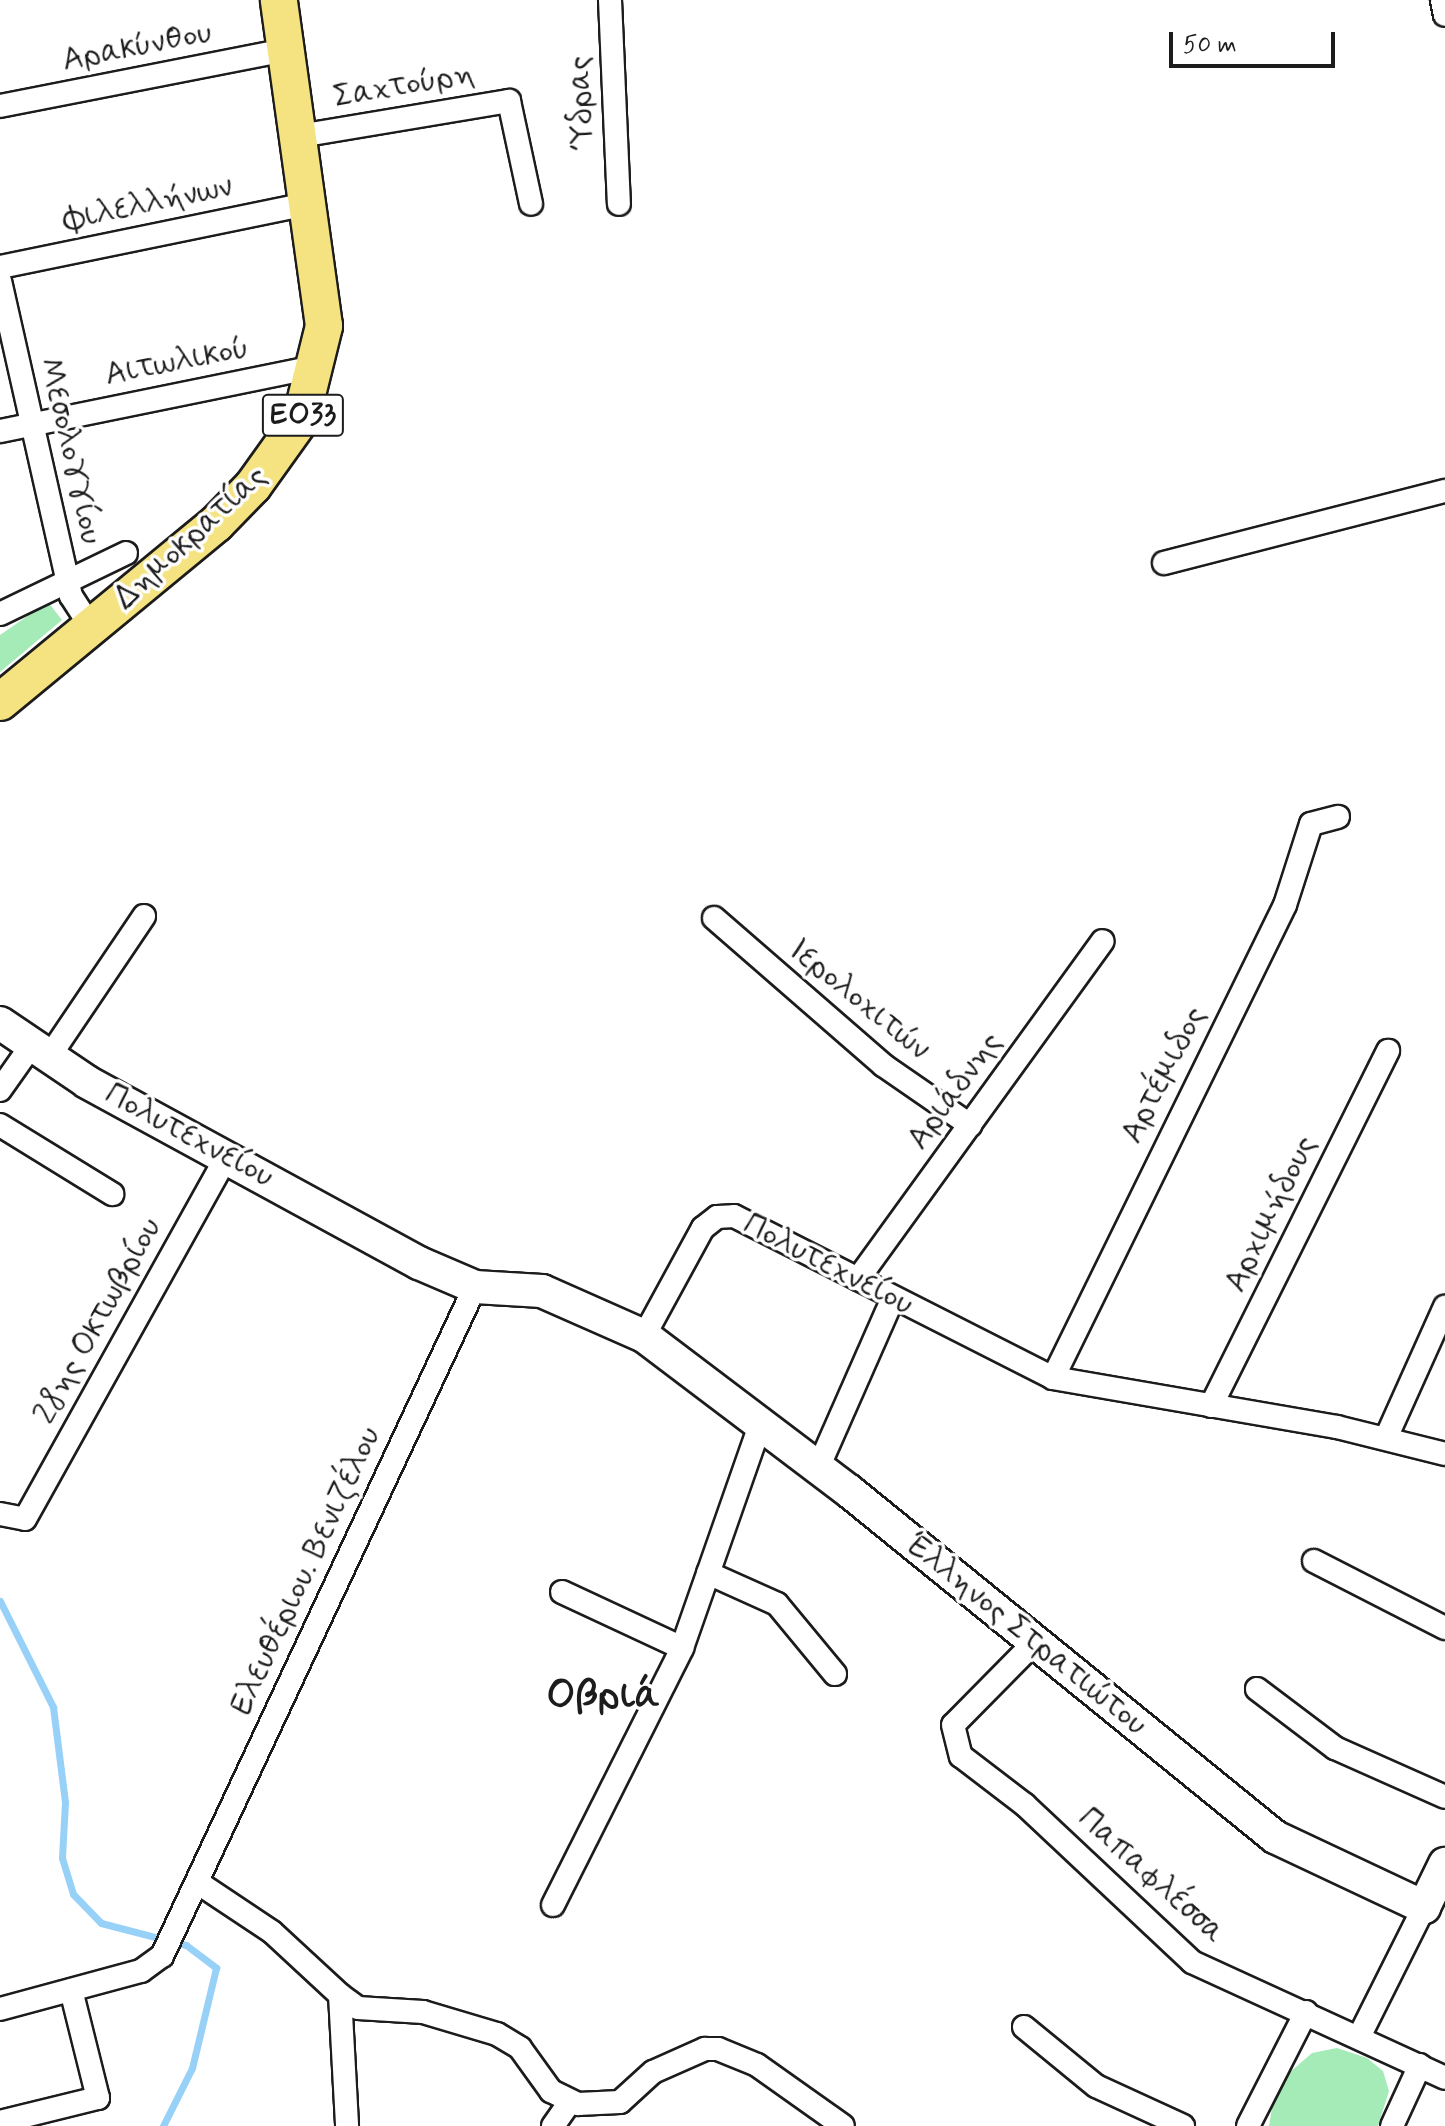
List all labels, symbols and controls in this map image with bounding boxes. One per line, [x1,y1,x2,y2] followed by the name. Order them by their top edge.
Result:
[59,14,215,80] street label: Αρακύνθου
[1173,16,1339,66] scale bar
[1183,30,1237,61] text: 50 m
[331,55,477,117] street label: Σαχτούρη
[560,55,604,151] street label: Ύδρας
[60,167,236,241] street label: Φιλελλήνων
[102,329,252,395] street label: Αιτωλικού
[30,354,110,548] street label: Μεσολογγίου
[261,389,345,441] road number: ΕΟ33
[107,458,275,618] street label: Δημοκρατίας
[780,931,938,1069] street label: Ιερολοχιτών
[1113,1000,1215,1150] street label: Αρτέμιδος
[899,1025,1011,1157] street label: Αριάδνης
[98,1076,280,1196] street label: Πολυτεχνείου
[1217,1130,1325,1298] street label: Αρχιμήδους
[737,1206,919,1324] street label: Πολυτεχνείου
[26,1211,170,1431] street label: 28ης Οκτωβρίου
[222,1421,390,1721] street label: Ελευθέριου. Βενιζέλου
[898,1526,1154,1744] street label: Έλληνος Στρατιώτου
[546,1672,660,1720] district label: Οβριά
[1070,1800,1232,1952] street label: Παπαφλέσσα

